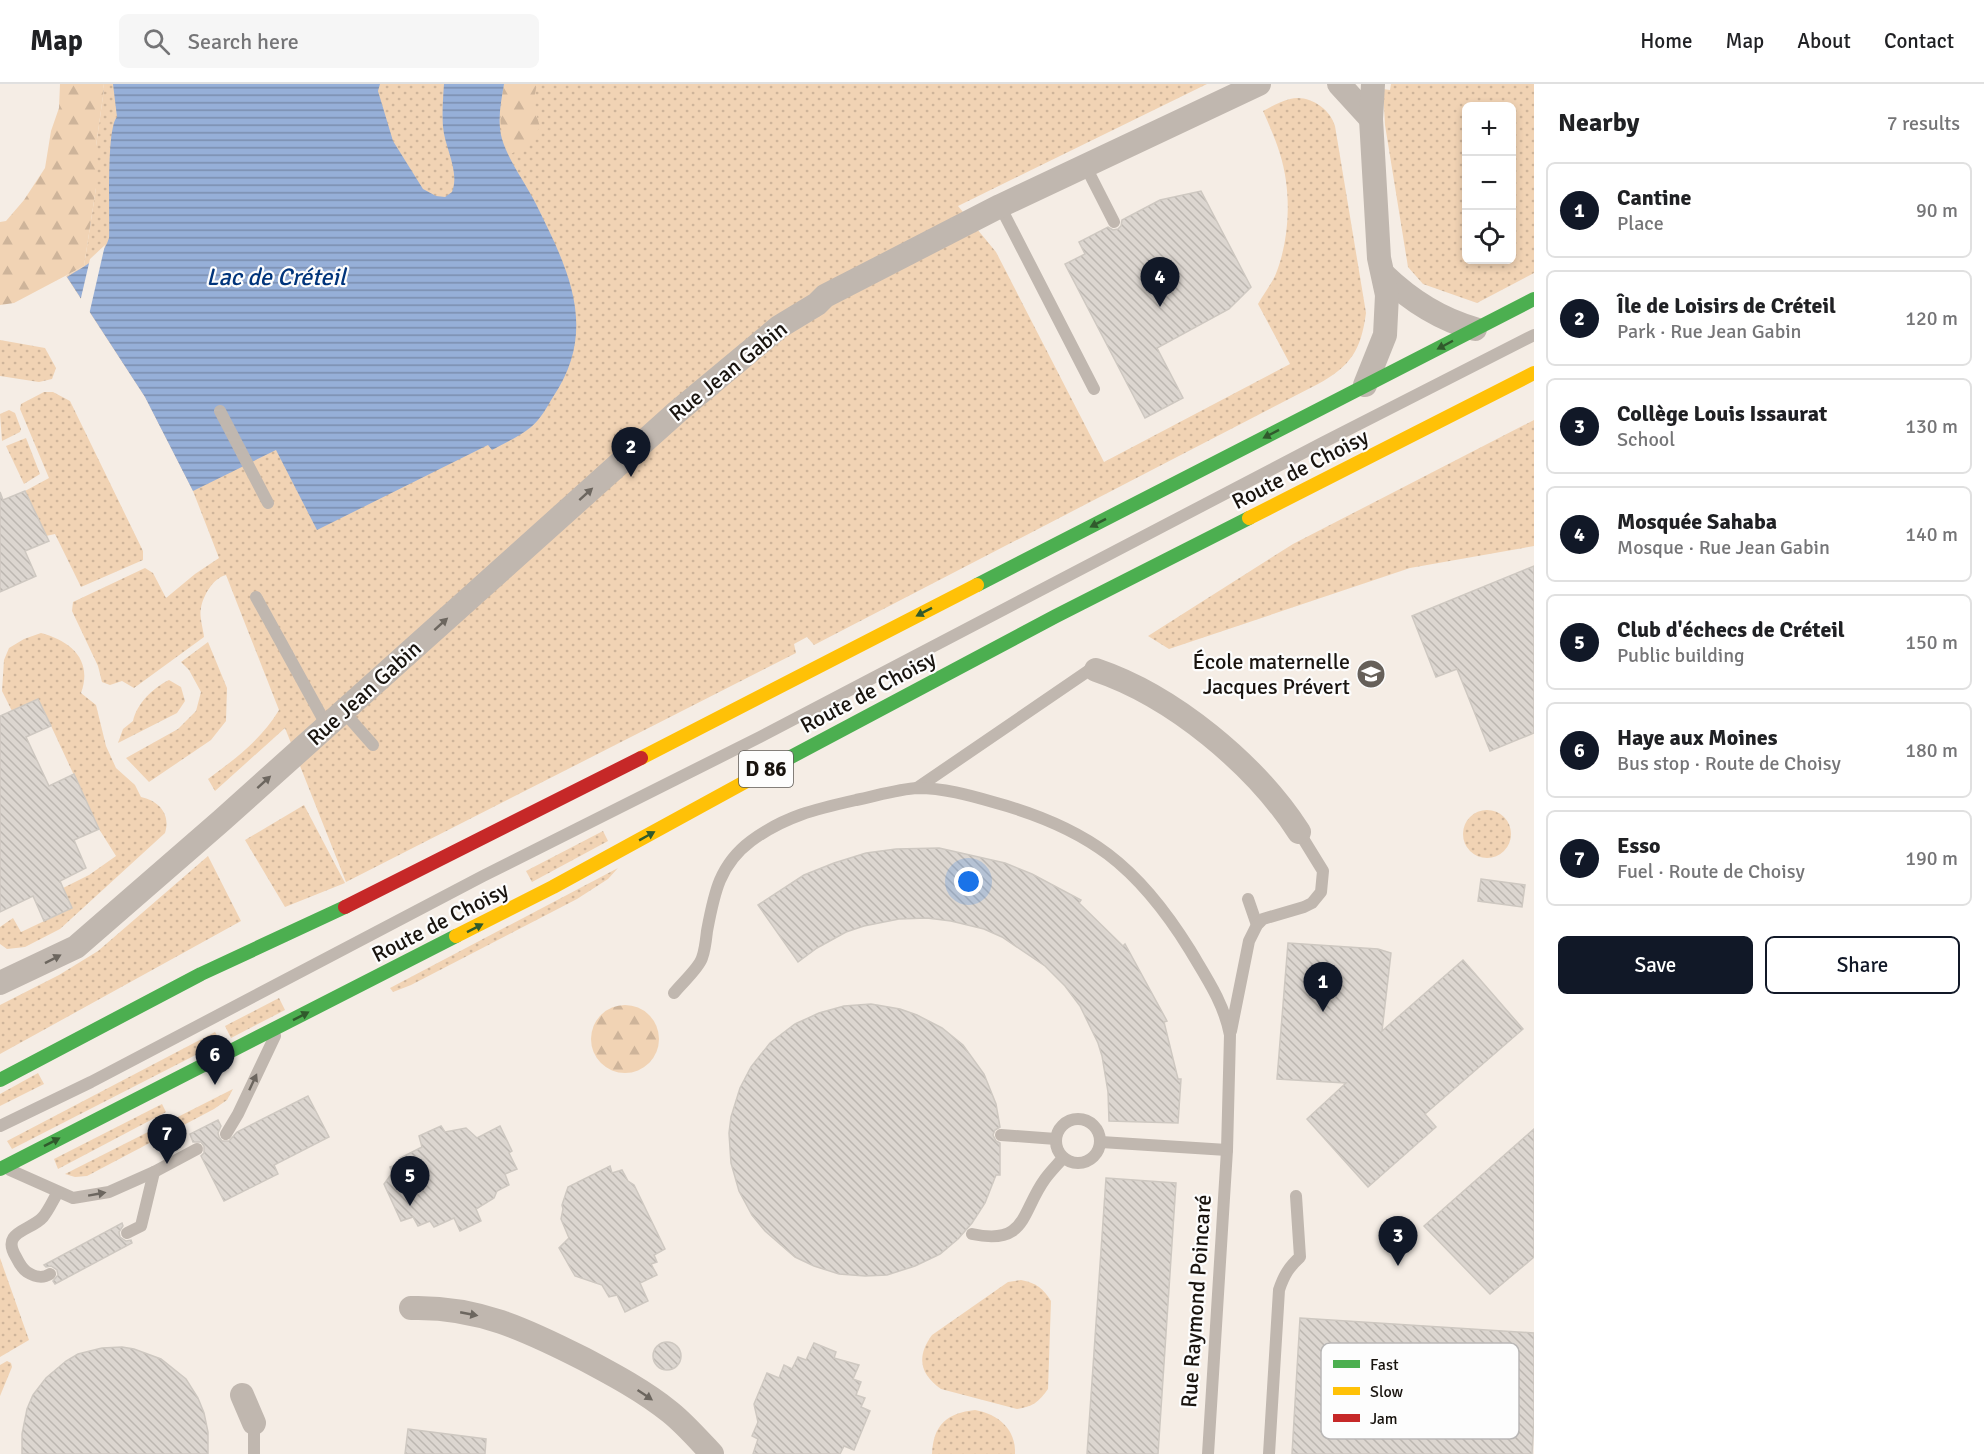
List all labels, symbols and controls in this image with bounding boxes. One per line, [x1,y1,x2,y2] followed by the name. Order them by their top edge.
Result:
[119,14,539,68] search box
[30,24,83,58] text: Map
[140,25,173,58] icon: search
[188,28,299,55] text: Search here
[1640,28,1693,54] text: Home
[1726,28,1764,54] text: Map
[1797,28,1851,54] text: About
[1884,28,1954,54] text: Contact
[1462,102,1516,264] map controls
[1462,102,1516,156] button: +
[1558,107,1639,139] text: Nearby
[1887,111,1960,136] text: 7 results
[1462,156,1516,210] button: −
[1617,184,1691,211] text: Cantine
[1574,198,1585,223] text: 1
[1916,198,1958,223] text: 90 m
[1462,210,1516,264] button: locate
[1617,211,1664,236] text: Place
[1140,258,1180,307] pin: 4
[206,262,348,292] water label: Lac de Créteil
[1617,292,1836,319] text: Île de Loisirs de Créteil
[1574,306,1585,331] text: 2
[1905,306,1958,331] text: 120 m
[663,315,793,427] street label: Rue Jean Gabin
[1617,319,1802,344] text: Park · Rue Jean Gabin
[1436,340,1453,350] one-way arrow
[1617,400,1827,427] text: Collège Louis Issaurat
[1574,414,1585,439] text: 3
[1905,414,1958,439] text: 130 m
[1227,423,1374,515] street label: Route de Choisy
[1617,427,1675,452] text: School
[612,428,650,477] pin: 2
[1262,429,1279,439] one-way arrow
[579,487,593,501] one-way arrow
[1617,508,1777,535] text: Mosquée Sahaba
[1089,518,1106,528] one-way arrow
[1574,522,1585,547] text: 4
[1905,522,1958,547] text: 140 m
[1617,535,1830,560] text: Mosque · Rue Jean Gabin
[916,607,933,617] one-way arrow
[1617,616,1845,643] text: Club d'échecs de Créteil
[433,618,448,631] one-way arrow
[1574,630,1585,655] text: 5
[1905,630,1958,655] text: 150 m
[301,635,427,751] street label: Rue Jean Gabin
[1617,643,1745,668] text: Public building
[796,645,941,739] street label: Route de Choisy
[1192,648,1350,700] place label: École maternelle Jacques Prévert
[1355,658,1387,690] school or university icon: École maternelle Jacques Prévert
[1617,724,1777,751] text: Haye aux Moines
[1574,738,1585,763] text: 6
[1905,738,1958,763] text: 180 m
[739,751,793,787] road number: D 86
[1617,751,1841,776] text: Bus stop · Route de Choisy
[257,775,272,789] one-way arrow
[638,831,655,841] one-way arrow
[1617,832,1661,859] text: Esso
[1574,846,1585,871] text: 7
[1905,846,1958,871] text: 190 m
[1617,859,1805,884] text: Fuel · Route de Choisy
[954,867,983,896] your location
[367,876,514,968] street label: Route de Choisy
[466,923,483,932] one-way arrow
[1558,936,1753,994] button: Save
[1765,936,1960,994] button: Share
[45,954,62,964] one-way arrow
[1304,962,1342,1012] pin: 1
[293,1011,310,1021] one-way arrow
[196,1036,234,1085] pin: 6
[249,1074,258,1091] one-way arrow
[148,1114,186,1164] pin: 7
[44,1137,61,1147] one-way arrow
[390,1156,430,1206] pin: 5
[88,1189,107,1198] one-way arrow
[1175,1193,1217,1409] street label: Rue Raymond Poincaré
[1378,1216,1418,1266] pin: 3
[459,1310,478,1319] one-way arrow
[1321,1343,1519,1439] legend
[1370,1355,1399,1375] text: Fast
[1370,1382,1404,1402] text: Slow
[636,1389,653,1400] one-way arrow
[1370,1409,1398,1429] text: Jam

